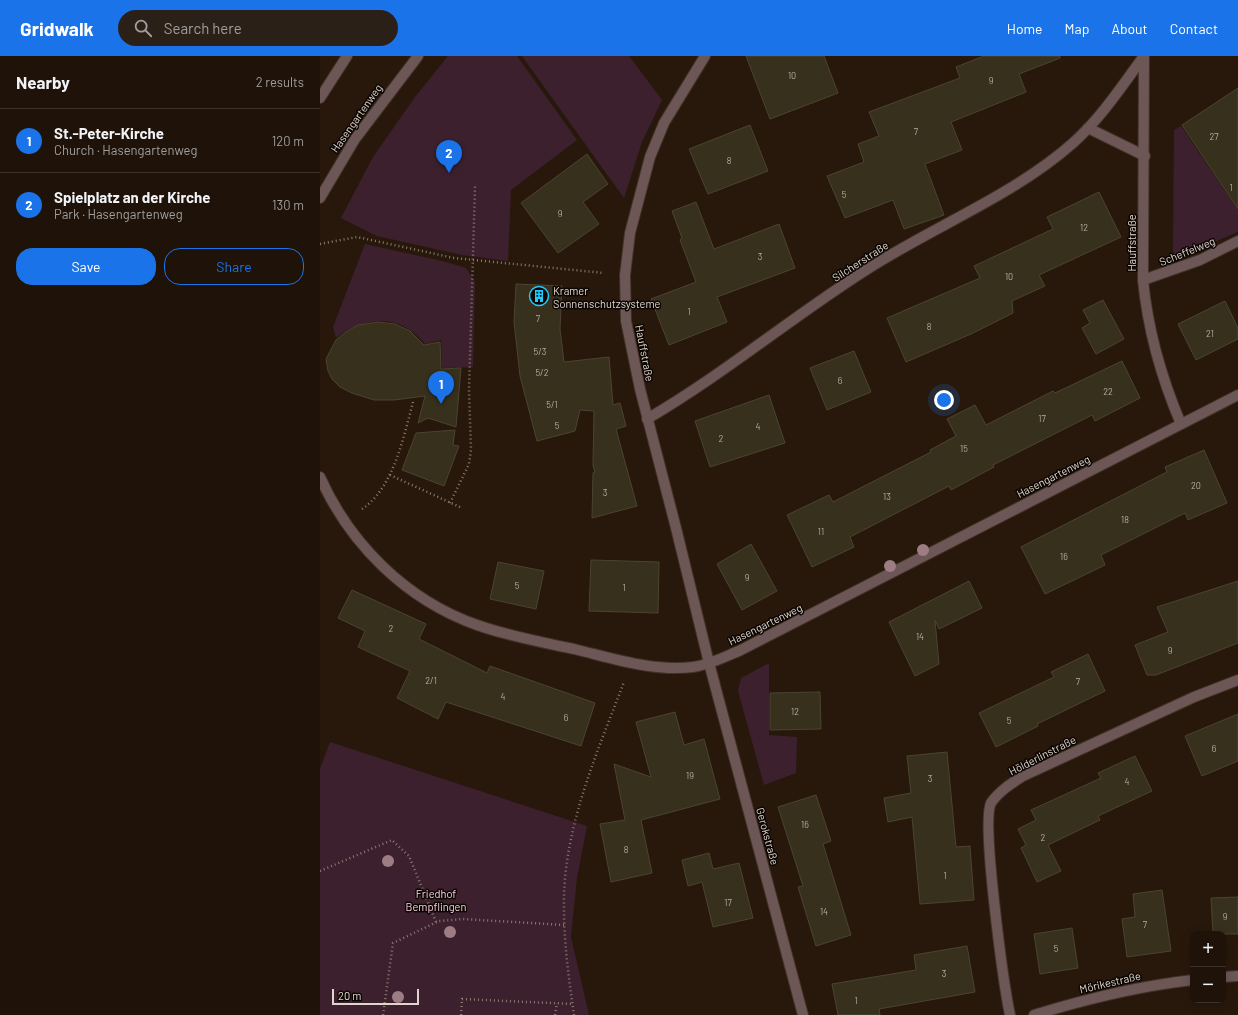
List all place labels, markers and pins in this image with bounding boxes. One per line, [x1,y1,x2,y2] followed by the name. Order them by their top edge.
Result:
[436,140,462,173] pin: 2
[553,284,660,310] place label: Kramer Sonnenschutzsysteme
[528,285,550,307] building icon: Kramer Sonnenschutzsysteme
[428,371,454,404] pin: 1

